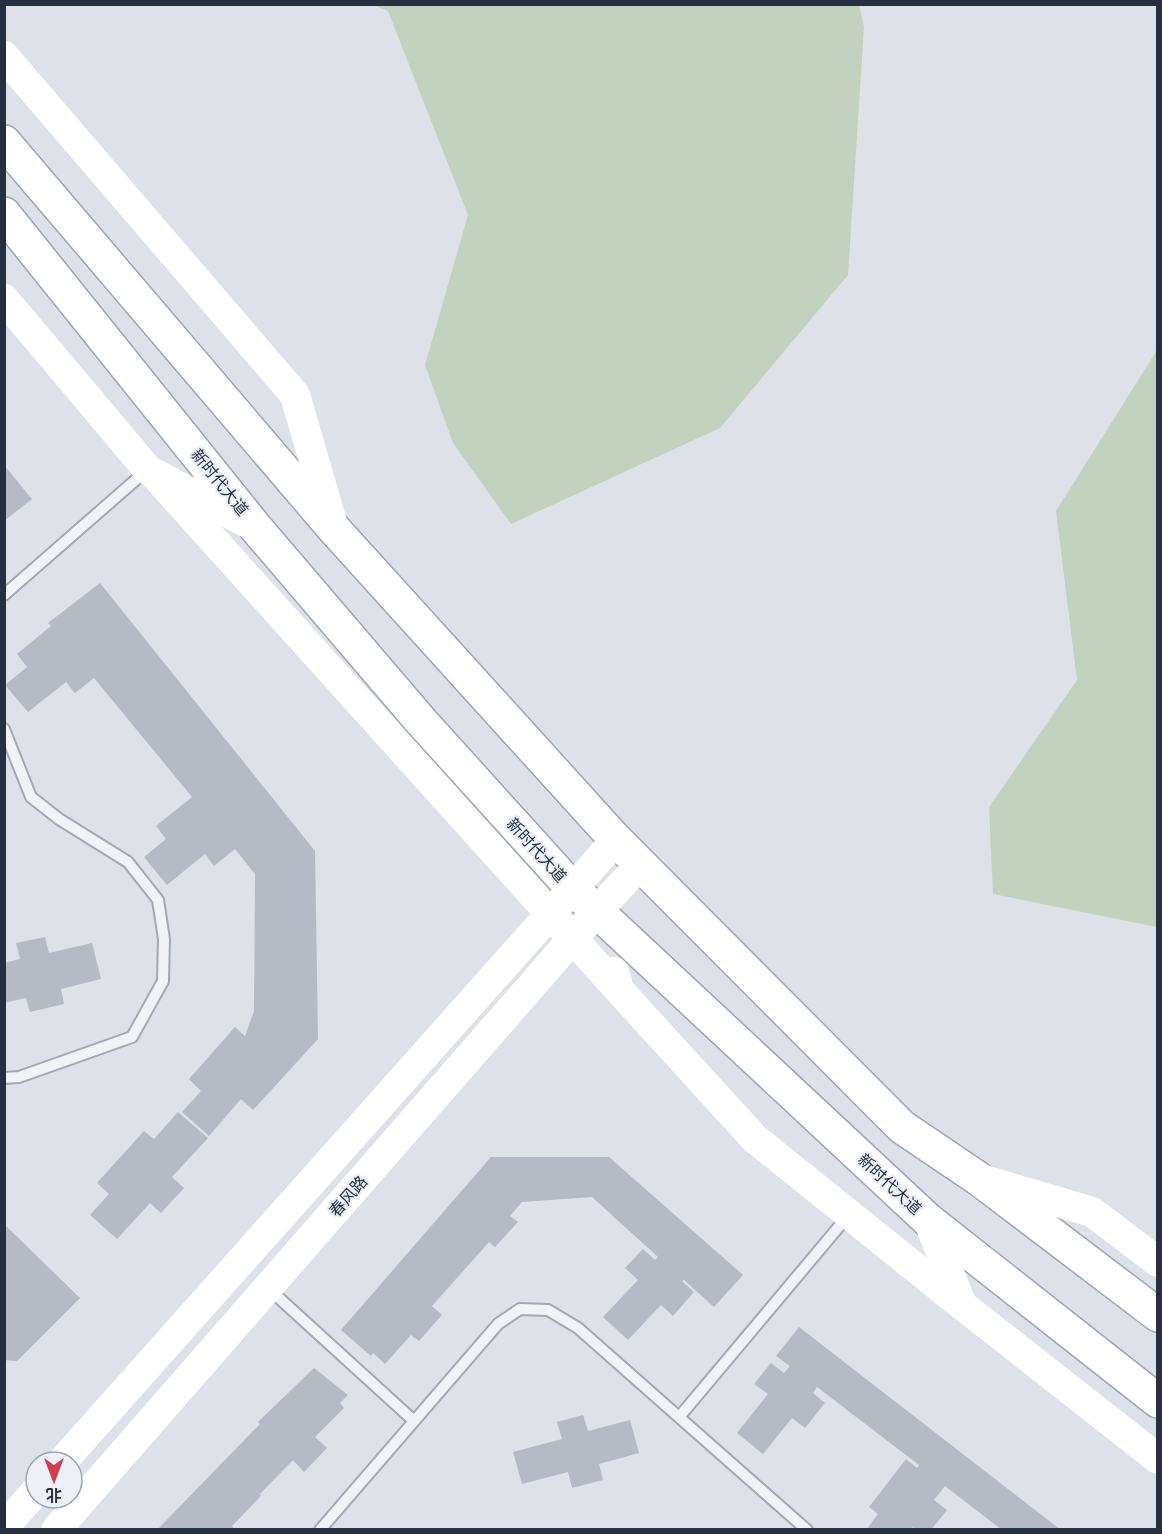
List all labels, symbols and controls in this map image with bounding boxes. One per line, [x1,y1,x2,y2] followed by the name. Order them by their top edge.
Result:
[185,444,254,521] street label: 新时代大道
[501,813,572,888] street label: 新时代大道
[853,1149,927,1220] street label: 新时代大道
[324,1171,373,1222] street label: 春风路
[24,1450,84,1510] north arrow
[46,1483,62,1506] text: 北

